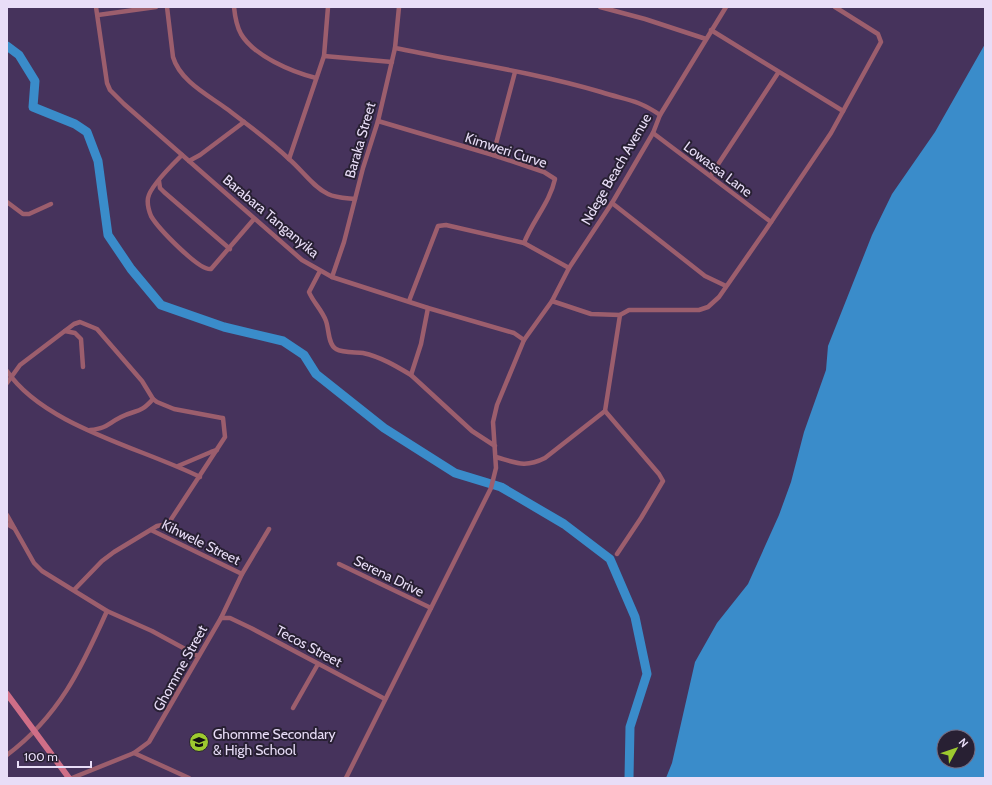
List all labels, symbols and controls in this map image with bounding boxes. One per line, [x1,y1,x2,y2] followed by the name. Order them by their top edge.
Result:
[341,100,380,180] street label: Baraka Street
[577,110,655,228] street label: Ndege Beach Avenue
[463,128,549,172] street label: Kimweri Curve
[680,137,756,201] street label: Lowassa Lane
[219,170,323,262] street label: Barabara Tanganyika
[159,515,244,569] street label: Kihwele Street
[351,551,427,601] street label: Serena Drive
[273,621,345,671] street label: Tecos Street
[149,622,211,714] street label: Ghomme Street
[213,725,336,759] place label: Ghomme Secondary & High School
[936,729,976,769] north arrow
[188,731,210,753] school or university icon: Ghomme Secondary & High School
[956,735,972,750] text: N
[18,743,91,769] scale bar
[24,749,58,764] text: 100 m

